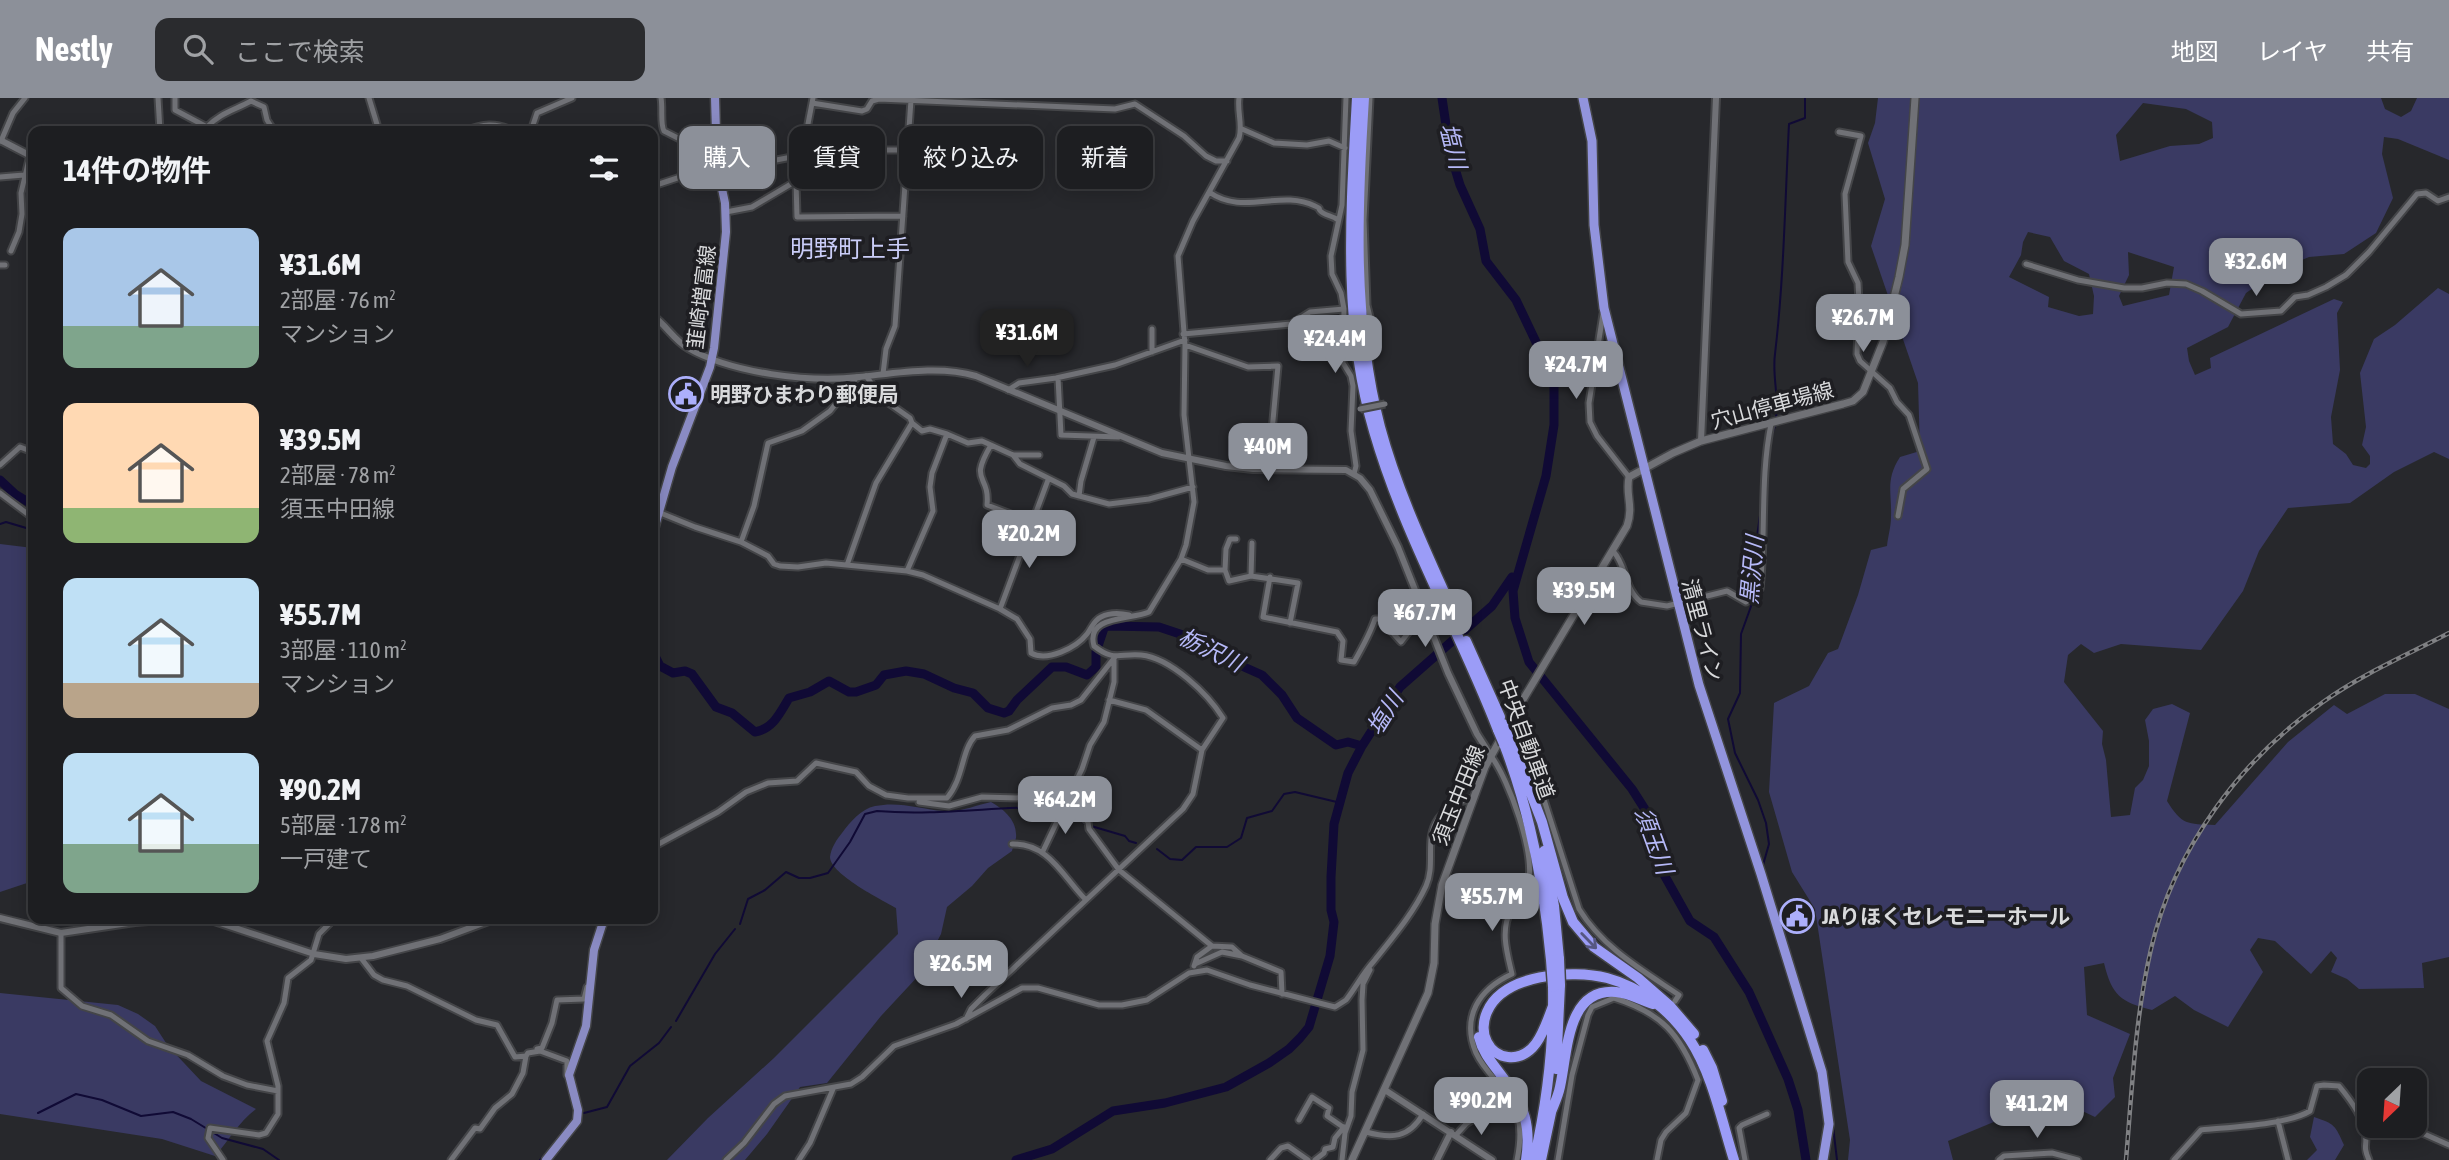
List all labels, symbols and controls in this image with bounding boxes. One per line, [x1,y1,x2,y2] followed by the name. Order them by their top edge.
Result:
[155,18,645,81] search box
[35,30,113,68] text: Nestly
[179,30,217,68] icon: search
[235,37,365,67] text: ここで検索
[2171,38,2219,65] text: 地図
[2257,38,2328,65] text: レイヤ
[2366,38,2414,65] text: 共有
[1435,121,1472,174] water label: 塩川
[679,126,775,189] chip: 購入
[789,126,885,189] chip: 賃貸
[899,126,1043,189] chip: 絞り込み
[1057,126,1153,189] chip: 新着
[585,149,623,187] icon: filters
[63,153,211,187] text: 14件の物件
[790,235,910,262] district label: 明野町上手
[2199,238,2313,298] pin: ¥32.6M
[683,243,719,351] street label: 韮崎増富線
[280,247,361,281] text: ¥31.6M
[2225,248,2287,274] text: ¥32.6M
[119,256,203,340] icon: home
[280,287,396,313] text: 2部屋 · 76 m²
[1806,294,1920,354] pin: ¥26.7M
[1832,304,1894,330] text: ¥26.7M
[970,310,1084,369] pin: ¥31.6M
[1278,316,1392,375] pin: ¥24.4M
[996,319,1058,345] text: ¥31.6M
[280,321,395,347] text: マンション
[1304,325,1366,351] text: ¥24.4M
[1519,342,1633,401] pin: ¥24.7M
[1545,351,1607,377] text: ¥24.7M
[667,375,705,413] public building icon: 明野ひまわり郵便局
[1708,377,1836,433] street label: 穴山停車場線
[710,382,899,406] place label: 明野ひまわり郵便局
[280,422,361,456] text: ¥39.5M
[1227,424,1309,483] pin: ¥40M
[119,431,203,515] icon: home
[1244,433,1292,459] text: ¥40M
[280,462,396,488] text: 2部屋 · 78 m²
[280,496,395,522] text: 須玉中田線
[972,510,1086,570] pin: ¥20.2M
[998,520,1060,546] text: ¥20.2M
[1736,532,1768,606] water label: 黒沢川
[1527,568,1641,627] pin: ¥39.5M
[1678,576,1728,684] street label: 清里ライン
[1553,577,1615,603] text: ¥39.5M
[1368,589,1482,649] pin: ¥67.7M
[280,597,361,631] text: ¥55.7M
[1394,599,1456,625] text: ¥67.7M
[119,606,203,690] icon: home
[1174,623,1250,678] water label: 栃沢川
[280,637,407,663] text: 3部屋 · 110 m²
[280,671,395,697] text: マンション
[1494,676,1560,802] street label: 中央自動車道
[1362,684,1410,739] water label: 塩川
[1427,742,1489,848] street label: 須玉中田線
[280,772,361,806] text: ¥90.2M
[1008,776,1122,836] pin: ¥64.2M
[119,781,203,865] icon: home
[1034,786,1096,812] text: ¥64.2M
[1630,804,1679,881] water label: 須玉川
[280,812,407,838] text: 5部屋 · 178 m²
[280,846,372,872] text: 一戸建て
[1435,874,1549,933] pin: ¥55.7M
[1461,883,1523,909] text: ¥55.7M
[1778,897,1816,935] public building icon: JAりほくセレモニーホール
[1821,904,2070,928] place label: JAりほくセレモニーホール
[1580,932,1597,949] one-way arrow
[904,940,1018,1000] pin: ¥26.5M
[930,950,992,976] text: ¥26.5M
[2357,1068,2427,1138] north arrow
[2357,1068,2427,1138] map controls
[1424,1077,1538,1137] pin: ¥90.2M
[1980,1080,2094,1140] pin: ¥41.2M
[1450,1087,1512,1113] text: ¥90.2M
[2006,1090,2068,1116] text: ¥41.2M

